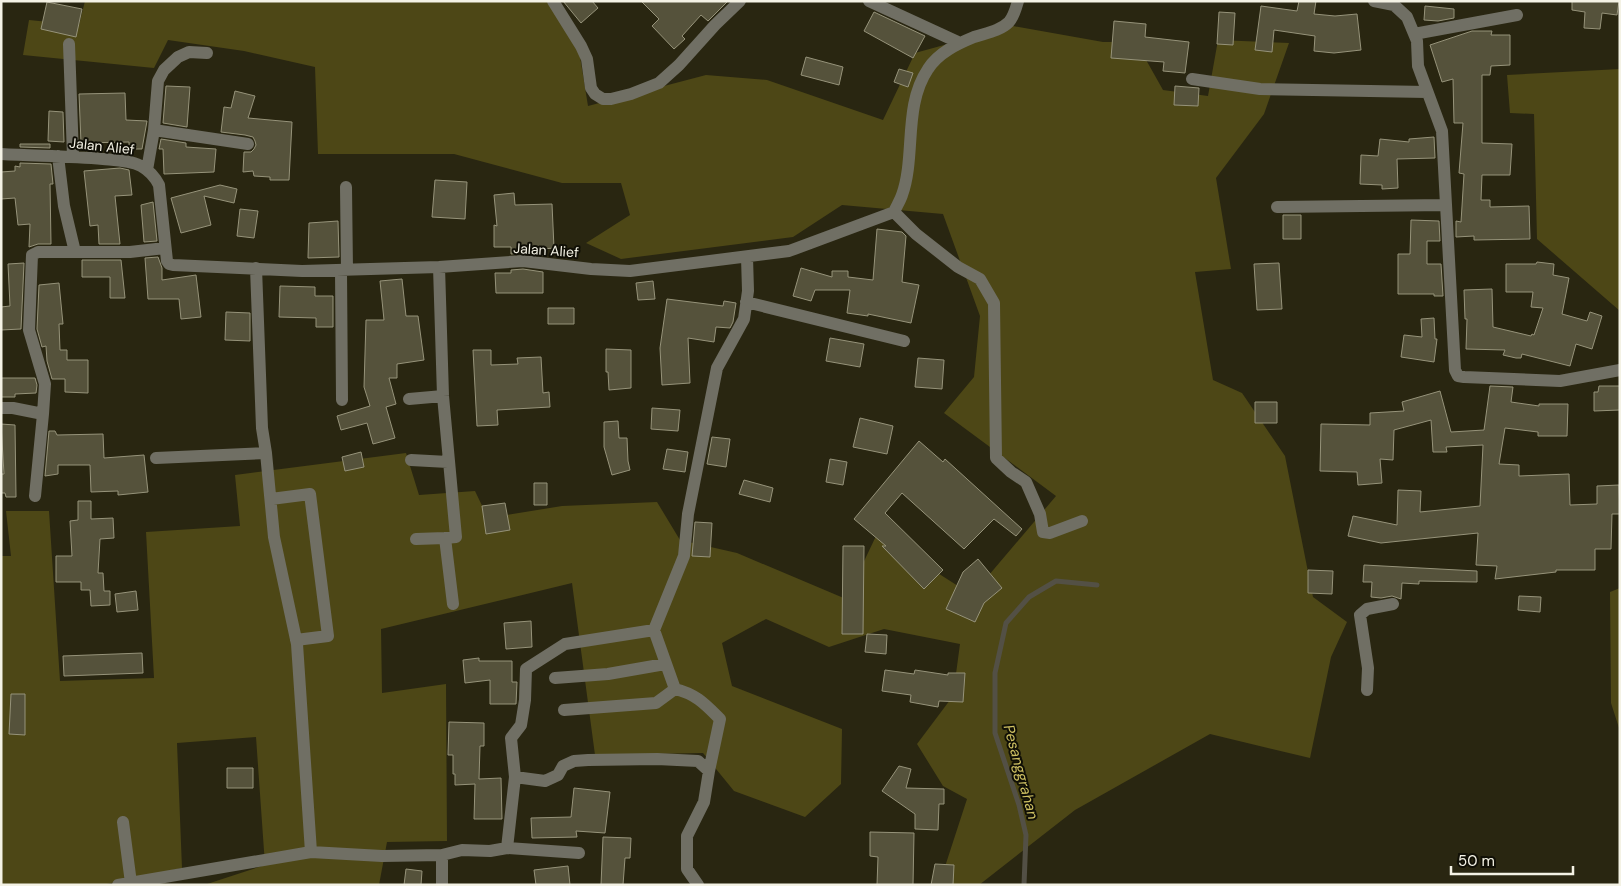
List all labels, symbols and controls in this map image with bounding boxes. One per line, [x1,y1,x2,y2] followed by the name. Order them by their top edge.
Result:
[68,134,136,158] street label: Jalan Alief
[513,239,580,261] street label: Jalan Alief
[999,722,1043,822] water label: Pesanggrahan
[1451,844,1574,876] scale bar
[1458,851,1495,871] text: 50 m

